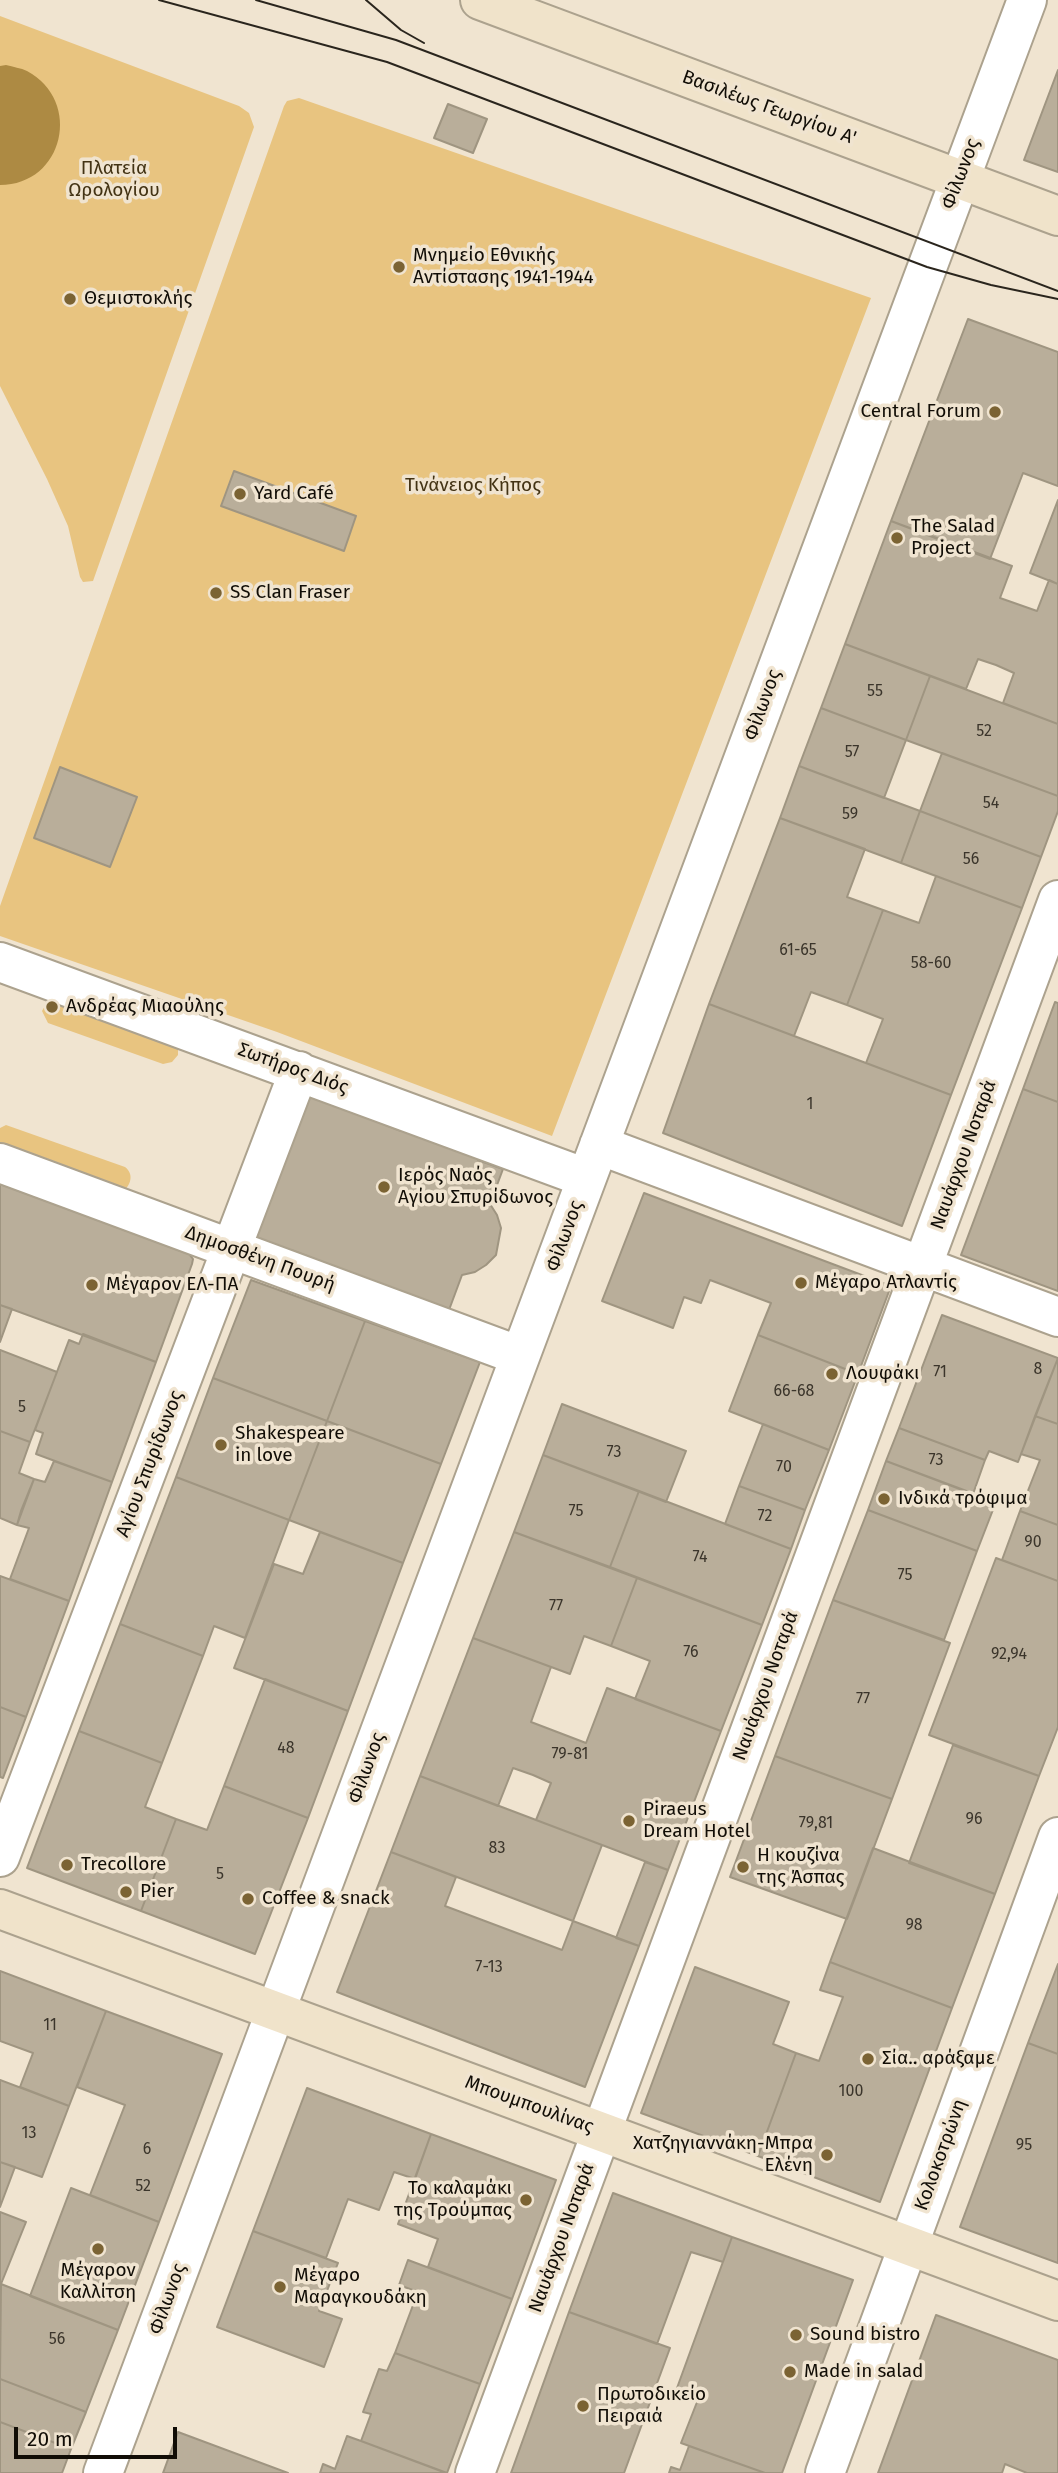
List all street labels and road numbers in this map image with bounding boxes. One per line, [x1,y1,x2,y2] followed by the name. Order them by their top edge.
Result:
[679,66,859,150] street label: Βασιλέως Γεωργίου Α'
[937,136,985,212] street label: Φίλωνος
[740,666,786,744] street label: Φίλωνος
[235,1038,351,1100] street label: Σωτήρος Διός
[926,1077,1002,1233] street label: Ναυάρχου Νοταρά
[542,1197,588,1275] street label: Φίλωνος
[182,1221,338,1297] street label: Δημοσθένη Πουρή
[112,1388,188,1540] street label: Αγίου Σπυρίδωνος
[728,1608,804,1764] street label: Ναυάρχου Νοταρά
[344,1729,390,1807] street label: Φίλωνος
[462,2071,596,2139] street label: Μπουμπουλίνας
[910,2096,972,2214] street label: Κολοκοτρώνη
[524,2160,600,2316] street label: Ναυάρχου Νοταρά
[145,2260,191,2338] street label: Φίλωνος

